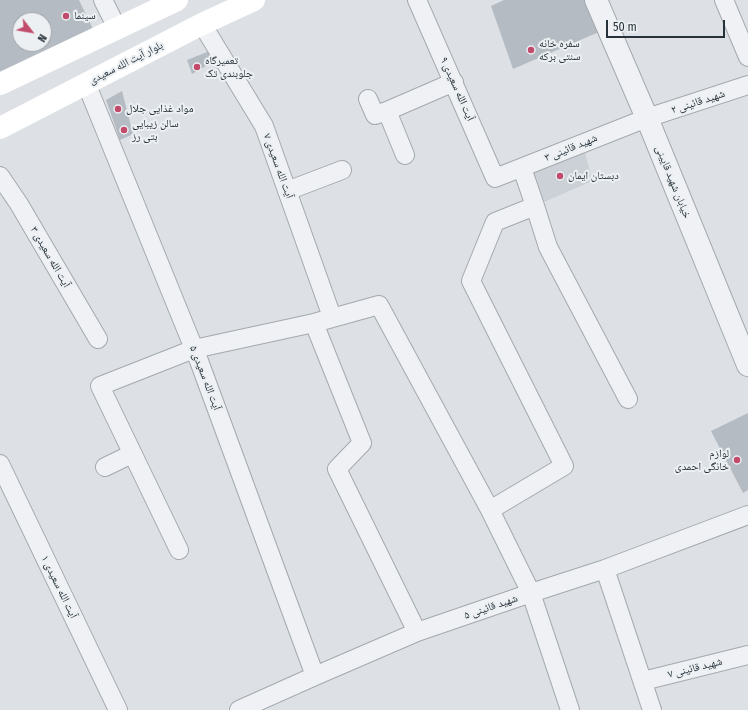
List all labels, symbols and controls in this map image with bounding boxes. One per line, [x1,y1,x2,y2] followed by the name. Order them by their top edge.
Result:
[74,9,96,23] place label: سینما
[61,11,71,21] marker: سینما
[12,12,52,52] north arrow
[608,12,727,38] scale bar
[613,20,637,34] text: 50 m
[35,32,49,44] text: N
[539,37,581,63] place label: سفره خانه سنتی برکه
[87,39,165,87] street label: بلوار آیت الله سعیدی
[526,45,536,55] marker: سفره خانه سنتی برکه
[205,54,253,80] place label: تعمیرگاه جلوبندی تک
[437,55,477,123] street label: آیت الله سعیدی ۹
[192,62,202,72] marker: تعمیرگاه جلوبندی تک
[669,87,727,117] street label: شهید قائینی ۲
[126,102,193,116] place label: مواد غذایی جلال
[113,104,123,114] marker: مواد غذایی جلال
[132,117,179,143] place label: سالن زیبایی بتی رز
[119,125,129,135] marker: سالن زیبایی بتی رز
[543,131,599,165] street label: شهید قائینی ۳
[260,132,296,200] street label: آیت الله سعیدی ۷
[652,144,694,220] street label: خیابان شهید قایینی
[568,169,619,183] place label: دبستان ایمان
[555,171,565,181] marker: دبستان ایمان
[27,224,73,290] street label: آیت الله سعیدی ۳
[187,344,223,412] street label: آیت الله سعیدی ۵
[675,447,729,473] place label: لوازم خانگی احمدی
[732,455,742,465] marker: لوازم خانگی احمدی
[38,553,80,621] street label: آیت الله سعیدی ۱
[462,592,520,622] street label: شهید قائینی ۵
[666,655,724,681] street label: شهید قائینی ۷

